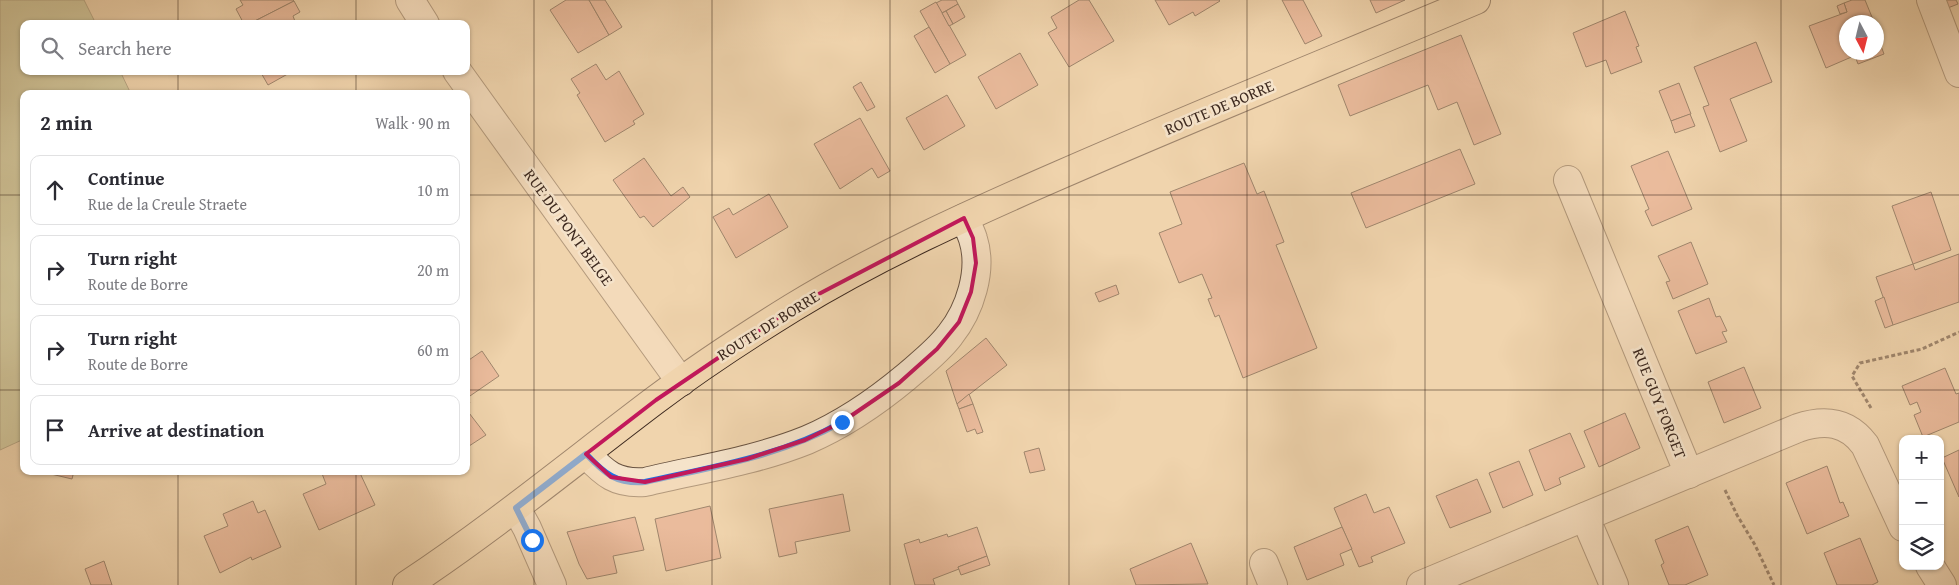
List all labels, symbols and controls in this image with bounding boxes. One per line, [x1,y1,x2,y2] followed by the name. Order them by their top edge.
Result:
[1839,15,1884,60] north arrow
[20,20,470,75] search box
[38,34,66,62] icon: search
[78,34,172,62] text: Search here
[1161,73,1277,141] street label: ROUTE DE BORRE
[40,107,92,138] text: 2 min
[375,111,450,135] text: Walk · 90 m
[88,164,165,192] text: Continue
[518,164,620,290] street label: RUE DU PONT BELGE
[41,176,69,204] icon: ahead
[417,178,449,202] text: 10 m
[88,192,247,216] text: Rue de la Creule Straete
[88,244,177,272] text: Turn right
[41,256,69,284] icon: right
[417,258,449,282] text: 20 m
[88,272,188,296] text: Route de Borre
[712,284,824,366] street label: ROUTE DE BORRE
[88,324,177,352] text: Turn right
[41,336,69,364] icon: right
[417,338,449,362] text: 60 m
[1627,344,1693,462] street label: RUE GUY FORGET
[88,352,188,376] text: Route de Borre
[831,411,854,434] route end
[41,416,69,444] icon: arrive
[88,416,264,444] text: Arrive at destination
[1899,435,1944,570] map controls
[1899,435,1944,480] button: +
[1899,480,1944,525] button: −
[1899,525,1944,570] button: layers
[521,529,544,552] route start

